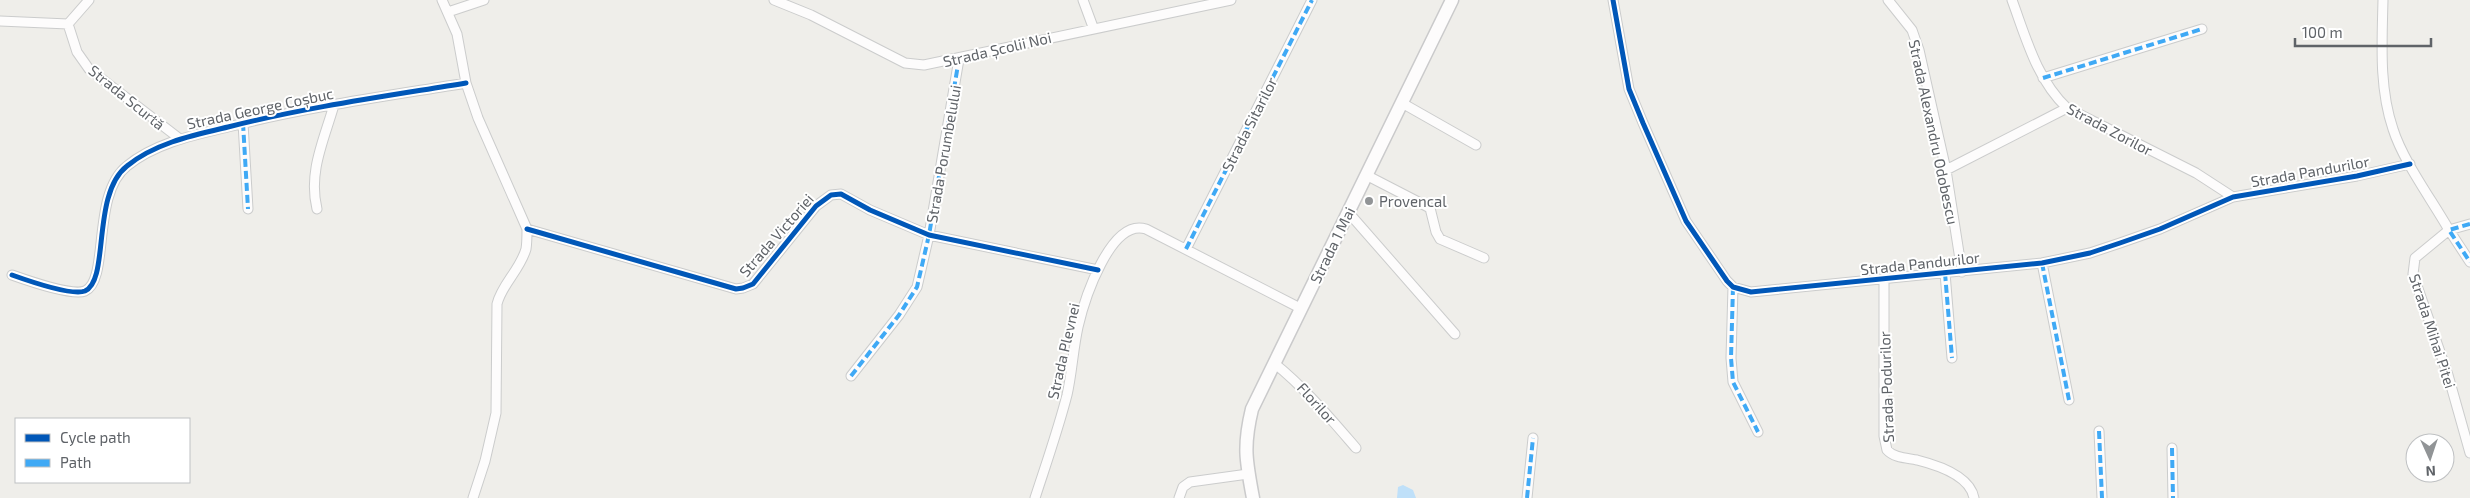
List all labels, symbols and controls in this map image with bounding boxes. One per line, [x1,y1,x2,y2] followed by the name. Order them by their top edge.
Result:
[2295,15,2431,47] scale bar
[2302,23,2343,41] text: 100 m
[941,28,1053,72] street label: Strada Școlii Noi
[1906,38,1962,226] street label: Strada Alexandru Odobescu
[85,61,169,133] street label: Strada Scurtă
[1218,74,1280,174] street label: Strada Sitarilor
[185,84,335,134] street label: Strada George Coșbuc
[922,84,964,224] street label: Strada Porumbelului
[2064,99,2156,159] street label: Strada Zorilor
[2249,152,2371,190] street label: Strada Pandurilor
[735,190,817,280] street label: Strada Victoriei
[1379,192,1447,210] place label: Provencal
[1363,195,1375,207] marker: Provencal
[1306,204,1358,286] street label: Strada 1 Mai
[1859,248,1981,278] street label: Strada Pandurilor
[2406,271,2460,391] street label: Strada Mihai Pitei
[1043,301,1083,401] street label: Strada Plevnei
[1875,331,1897,443] street label: Strada Podurilor
[1294,378,1340,428] street label: Florilor
[15,418,190,483] legend
[60,428,131,446] text: Cycle path
[2405,433,2455,483] north arrow
[60,453,91,471] text: Path
[2425,463,2436,480] text: N

